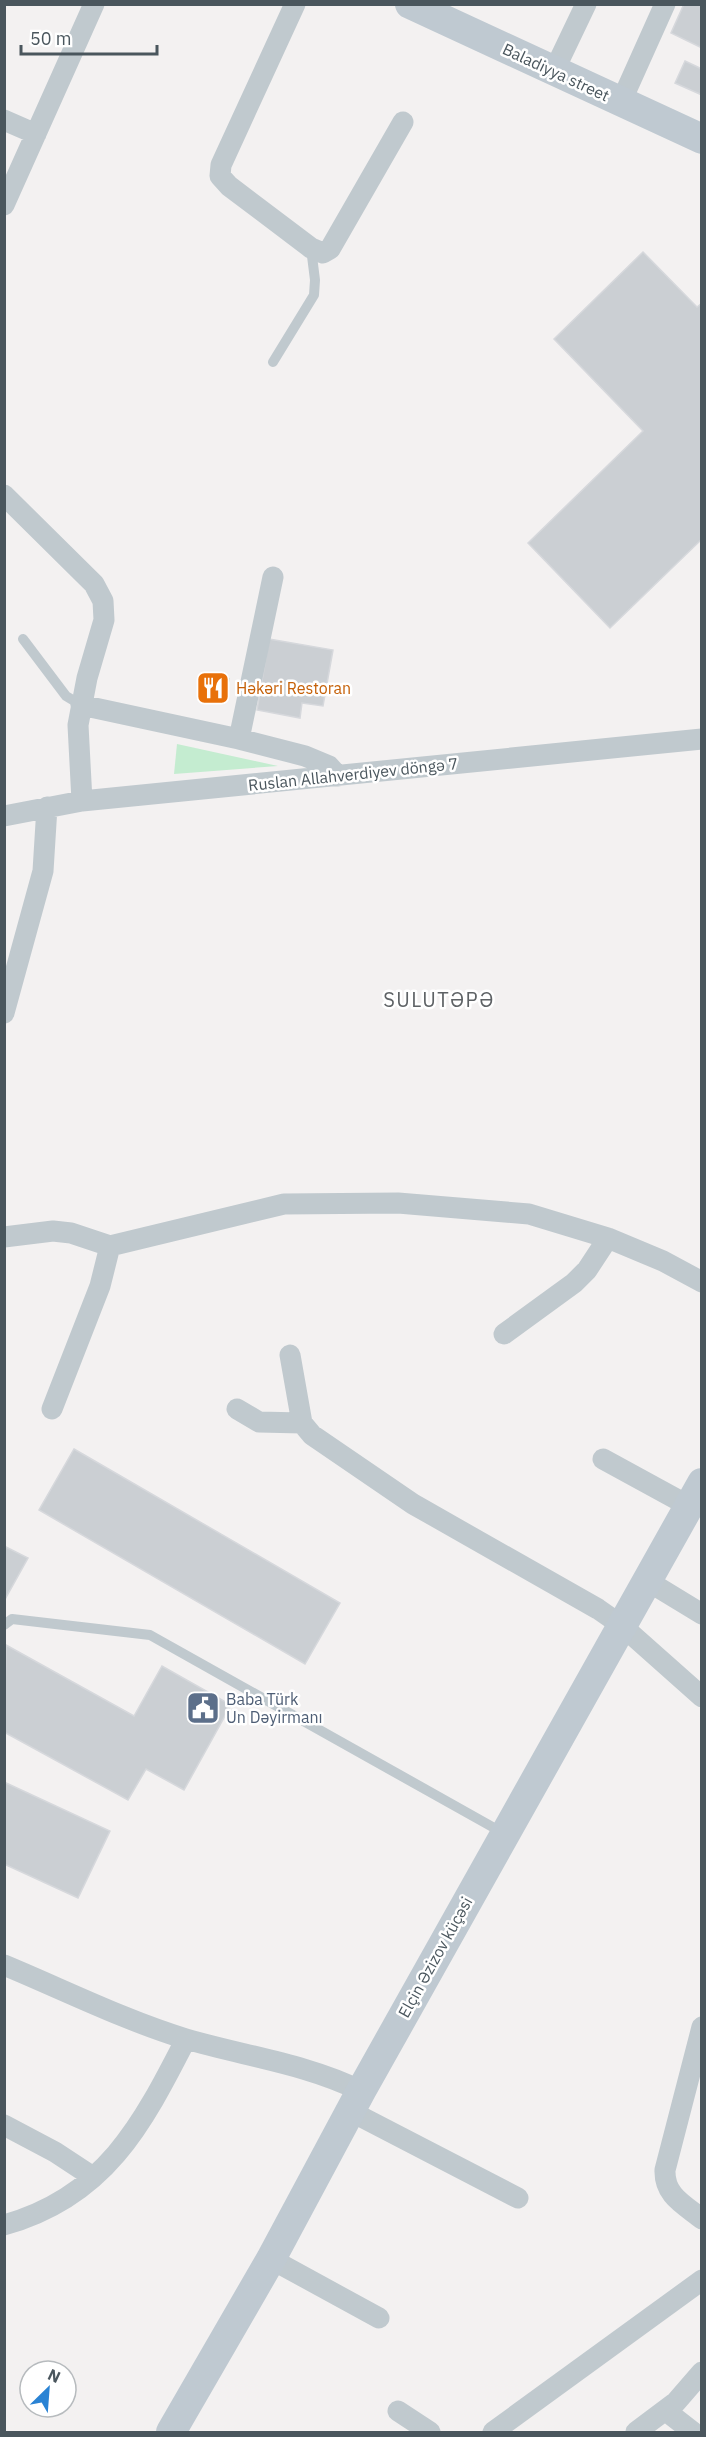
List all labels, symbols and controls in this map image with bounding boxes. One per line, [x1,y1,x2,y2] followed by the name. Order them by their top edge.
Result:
[21,18,158,56] scale bar
[30,27,72,50] text: 50 m
[499,39,613,105] street label: Baladiyya street
[195,670,231,706] restaurant icon: Həkəri Restoran
[236,678,351,698] place label: Həkəri Restoran
[247,753,459,795] street label: Ruslan Allahverdiyev döngə 7
[383,986,495,1013] district label: SULUTƏPƏ
[226,1689,323,1727] place label: Baba Türk Un Dəyirmanı
[185,1690,221,1726] public building icon: Baba Türk Un Dəyirmanı
[394,1893,476,2021] street label: Elçin Əzizov küçəsi
[18,2359,78,2419] north arrow
[45,2364,64,2387] text: N

